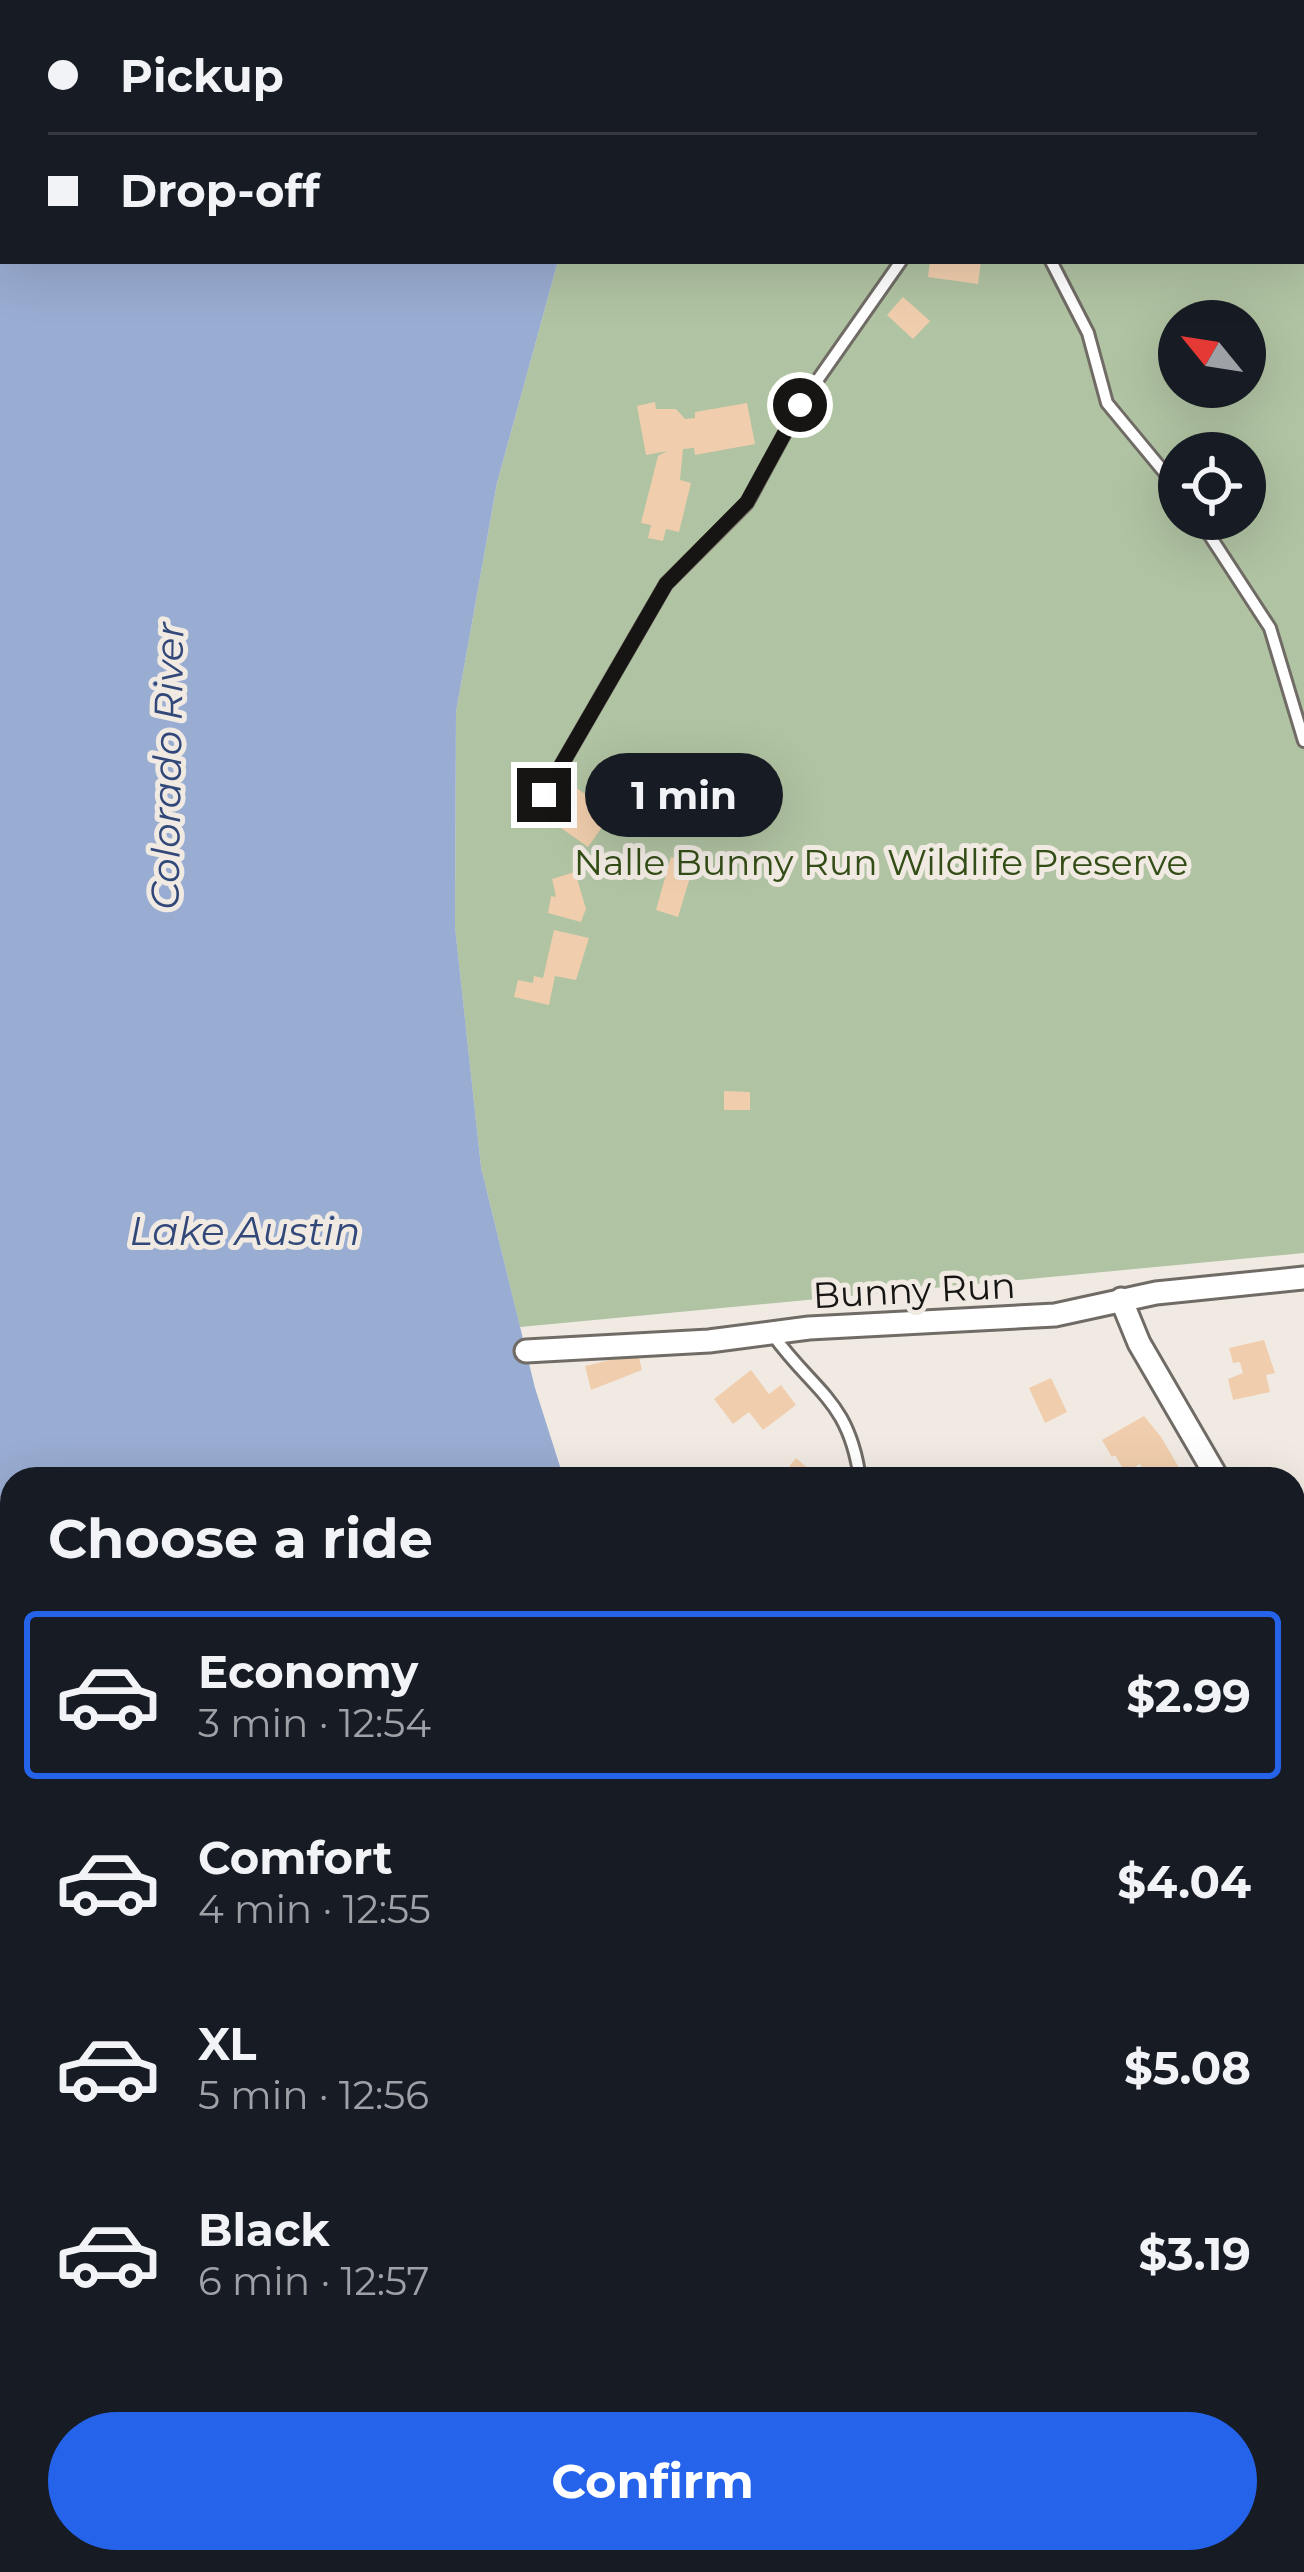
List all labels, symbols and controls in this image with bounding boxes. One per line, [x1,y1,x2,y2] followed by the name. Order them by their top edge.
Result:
[120,48,284,103] text: Pickup
[120,163,320,218] text: Drop-off
[1158,300,1266,408] north arrow
[1158,300,1266,540] map controls
[773,378,827,432] route start
[1158,432,1266,540] button: locate
[140,620,194,910] water label: Colorado River
[586,753,784,837] callout: 1 min
[517,768,571,822] route end
[631,771,737,819] text: 1 min
[574,840,1188,884] park label: Nalle Bunny Run Wildlife Preserve
[130,1207,360,1255] water label: Lake Austin
[812,1263,1016,1317] street label: Bunny Run
[48,1506,433,1572] text: Choose a ride
[54,1641,162,1749] icon: car
[198,1644,418,1699] text: Economy
[1126,1668,1251,1723] text: $2.99
[198,1699,431,1747] text: 3 min · 12:54
[54,1827,162,1935] icon: car
[198,1830,393,1885] text: Comfort
[1117,1854,1251,1909] text: $4.04
[198,1885,431,1933] text: 4 min · 12:55
[54,2013,162,2121] icon: car
[198,2016,256,2071] text: XL
[1124,2040,1251,2095] text: $5.08
[198,2071,429,2119] text: 5 min · 12:56
[54,2199,162,2307] icon: car
[198,2202,330,2257] text: Black
[1138,2226,1251,2281] text: $3.19
[198,2257,429,2305] text: 6 min · 12:57
[48,2412,1257,2550] button: Confirm

